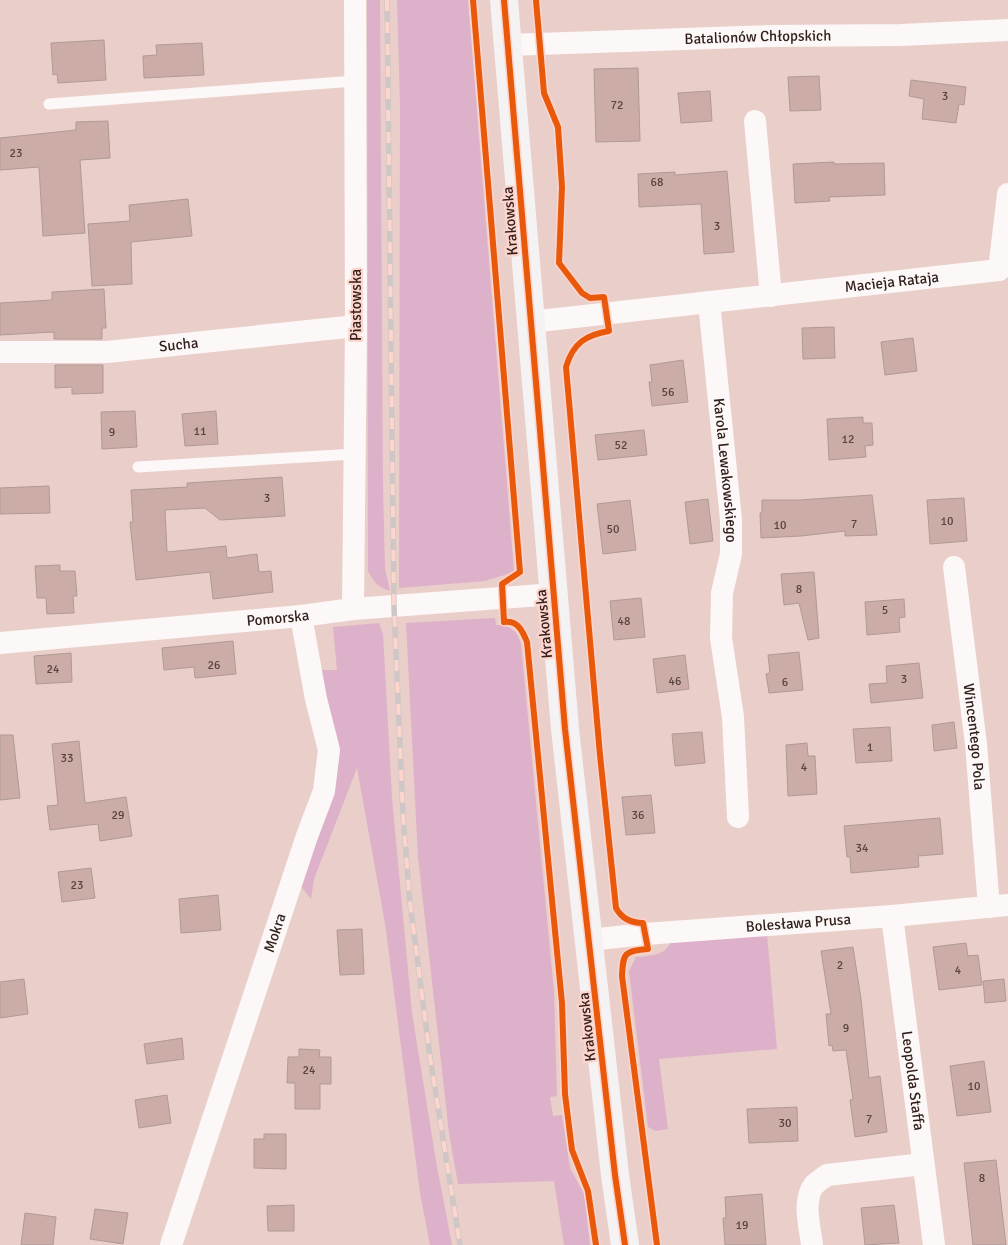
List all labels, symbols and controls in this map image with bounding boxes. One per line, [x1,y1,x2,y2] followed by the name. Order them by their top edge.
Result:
[684,27,831,48] street label: Batalionów Chłopskich
[942,89,948,104] house number: 3
[611,98,623,113] house number: 72
[10,146,22,161] house number: 23
[651,175,663,190] house number: 68
[499,186,521,256] street label: Krakowska
[714,219,720,234] house number: 3
[844,268,940,296] street label: Macieja Rataja
[347,269,365,341] street label: Piastowska
[158,334,199,356] street label: Sucha
[662,385,674,400] house number: 56
[710,397,740,543] street label: Karola Lewakowskiego
[194,424,206,439] house number: 11
[109,425,115,440] house number: 9
[842,432,854,447] house number: 12
[615,438,627,453] house number: 52
[264,491,270,506] house number: 3
[941,514,953,529] house number: 10
[851,517,857,532] house number: 7
[774,518,786,533] house number: 10
[607,522,619,537] house number: 50
[796,582,802,597] house number: 8
[532,589,556,659] street label: Krakowska
[882,603,888,618] house number: 5
[246,606,310,630] street label: Pomorska
[618,614,630,629] house number: 48
[208,658,220,673] house number: 26
[47,662,60,677] house number: 24
[901,672,907,687] house number: 3
[669,674,681,689] house number: 46
[782,675,788,690] house number: 6
[960,682,989,791] street label: Wincentego Pola
[867,740,873,755] house number: 1
[61,751,73,766] house number: 33
[801,760,808,775] house number: 4
[112,808,124,823] house number: 29
[632,808,644,823] house number: 36
[856,841,869,856] house number: 34
[71,878,83,893] house number: 23
[745,910,852,936] street label: Bolesława Prusa
[260,911,290,955] street label: Mokra
[837,958,843,973] house number: 2
[955,963,962,978] house number: 4
[574,992,600,1062] street label: Krakowska
[843,1021,849,1036] house number: 9
[898,1030,928,1131] street label: Leopolda Staffa
[303,1063,316,1078] house number: 24
[968,1079,980,1094] house number: 10
[866,1112,872,1127] house number: 7
[779,1116,791,1131] house number: 30
[979,1171,985,1186] house number: 8
[736,1218,748,1233] house number: 19

